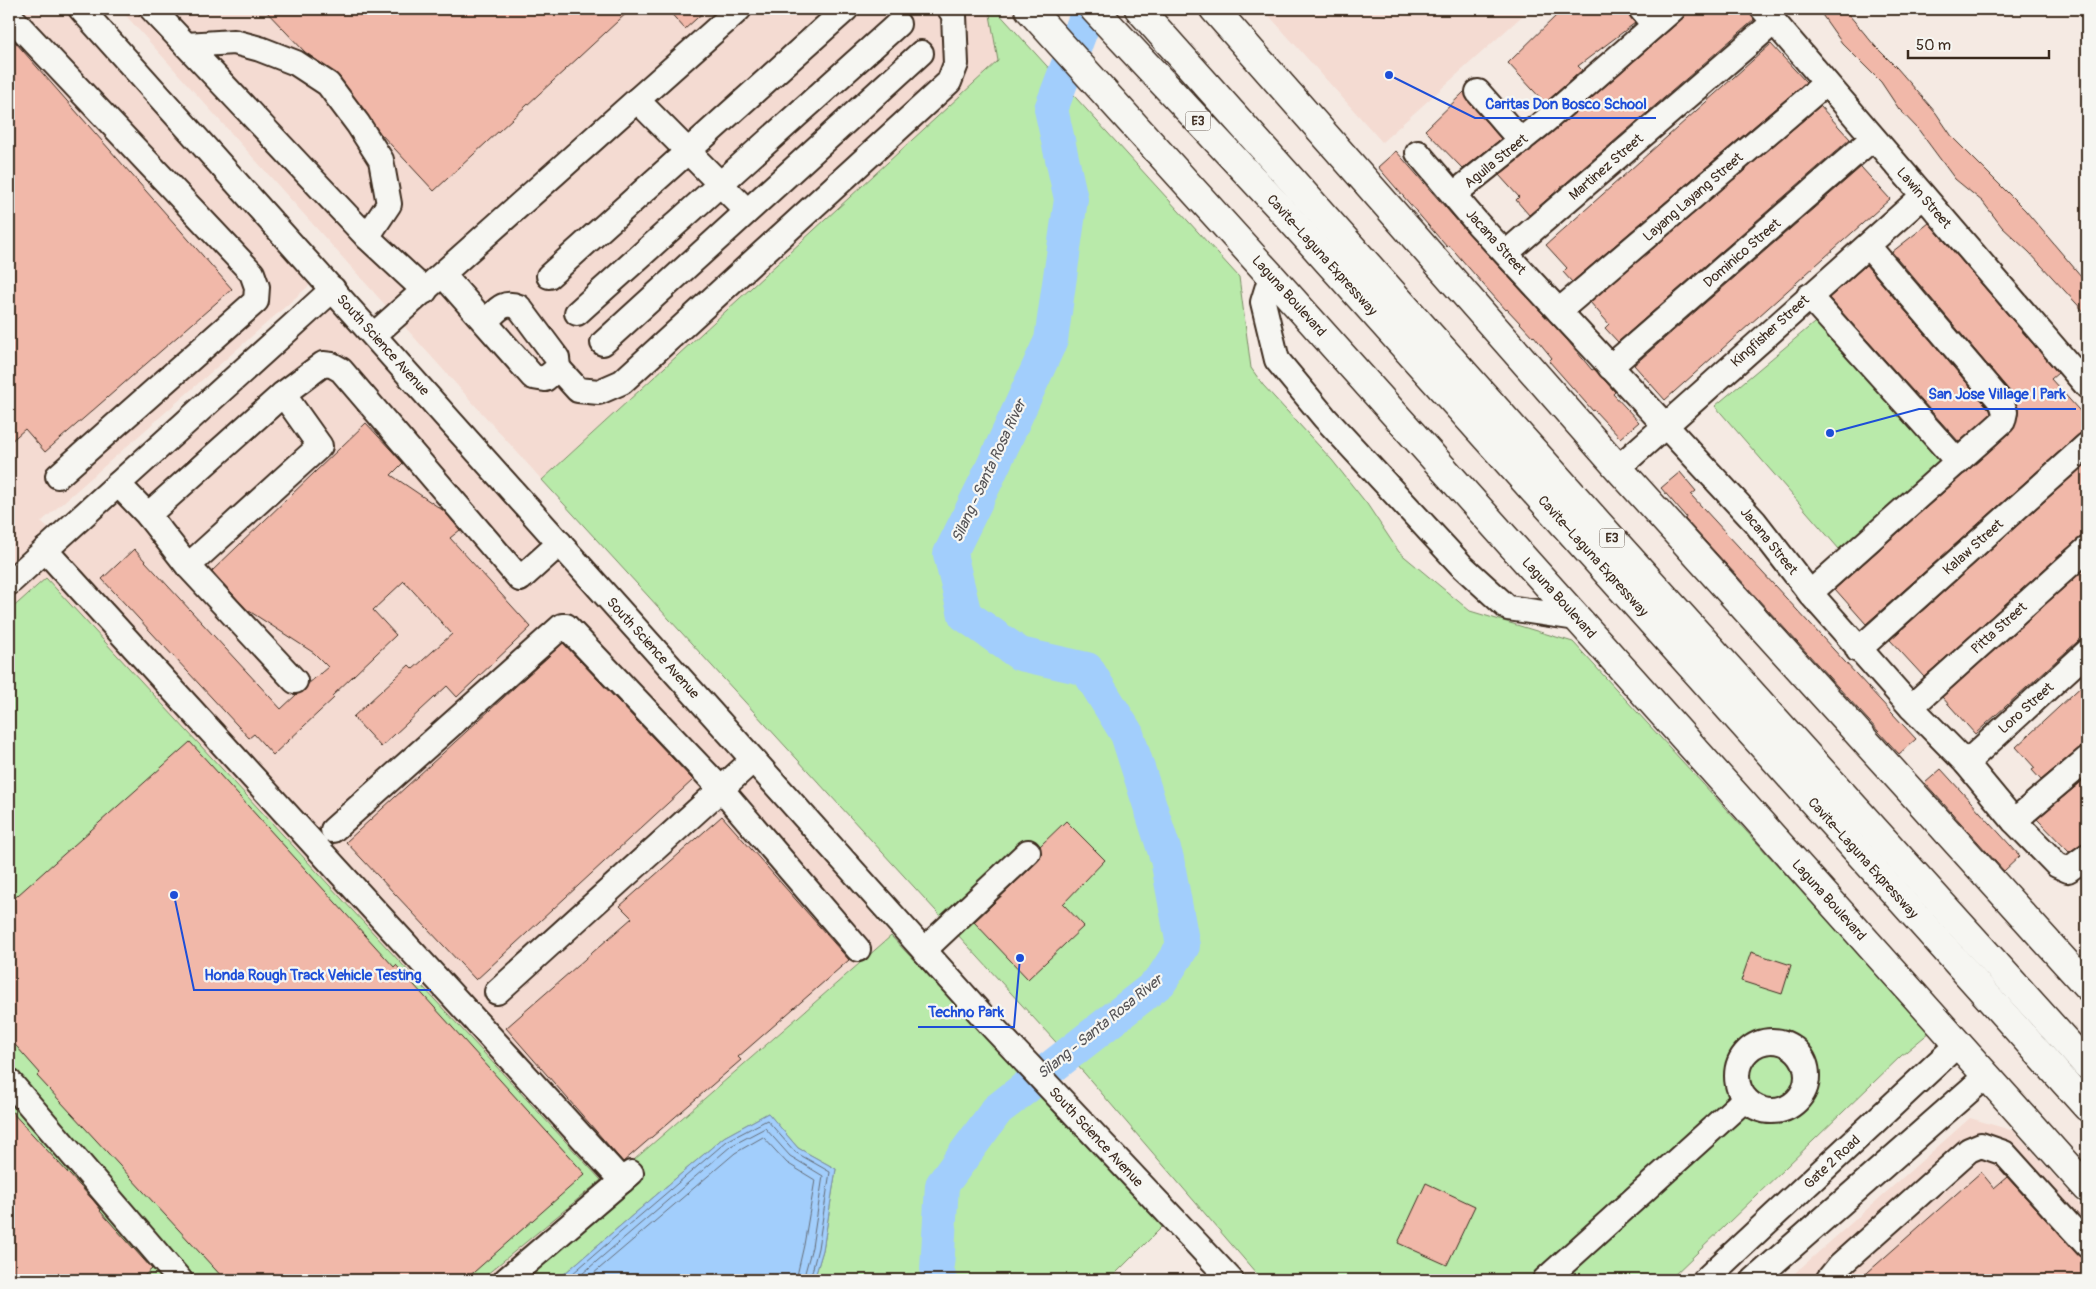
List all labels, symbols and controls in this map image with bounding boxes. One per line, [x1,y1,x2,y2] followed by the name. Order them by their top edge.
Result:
[1908,28,2050,60] scale bar
[1916,36,1951,55] text: 50 m
[1475,88,1656,118] callout: Caritas Don Bosco School
[1485,95,1647,114] text: Caritas Don Bosco School
[1186,112,1210,130] road number: E3
[1461,130,1531,192] street label: Aguila Street
[1565,130,1647,204] street label: Martinez Street
[1640,149,1747,245] street label: Layang Layang Street
[1893,164,1955,232] street label: Lawin Street
[1263,191,1381,319] street label: Cavite–Laguna Expressway
[1462,206,1530,278] street label: Jacana Street
[1700,215,1784,291] street label: Dominico Street
[1248,252,1330,340] street label: Laguna Boulevard
[333,291,433,399] street label: South Science Avenue
[1727,291,1813,371] street label: Kingfisher Street
[1919,379,2076,409] callout: San Jose Village I Park
[1928,385,2066,404] text: San Jose Village I Park
[948,395,1031,545] water label: Silang - Santa Rosa River
[1534,492,1652,620] street label: Cavite–Laguna Expressway
[1737,504,1802,578] street label: Jacana Street
[1939,515,2007,578] street label: Kalaw Street
[1600,528,1624,548] road number: E3
[1518,554,1600,642] street label: Laguna Boulevard
[603,594,703,702] street label: South Science Avenue
[1968,598,2031,657] street label: Pitta Street
[1995,678,2057,737] street label: Loro Street
[1804,794,1922,922] street label: Cavite–Laguna Expressway
[1788,856,1870,944] street label: Laguna Boulevard
[194,960,431,990] callout: Honda Rough Track Vehicle Testing
[204,966,422,985] text: Honda Rough Track Vehicle Testing
[1034,970,1168,1083] water label: Silang - Santa Rosa River
[918,997,1014,1027] callout: Techno Park
[927,1003,1005,1022] text: Techno Park
[1045,1084,1147,1191] street label: South Science Avenue
[1800,1132,1864,1192] street label: Gate 2 Road

